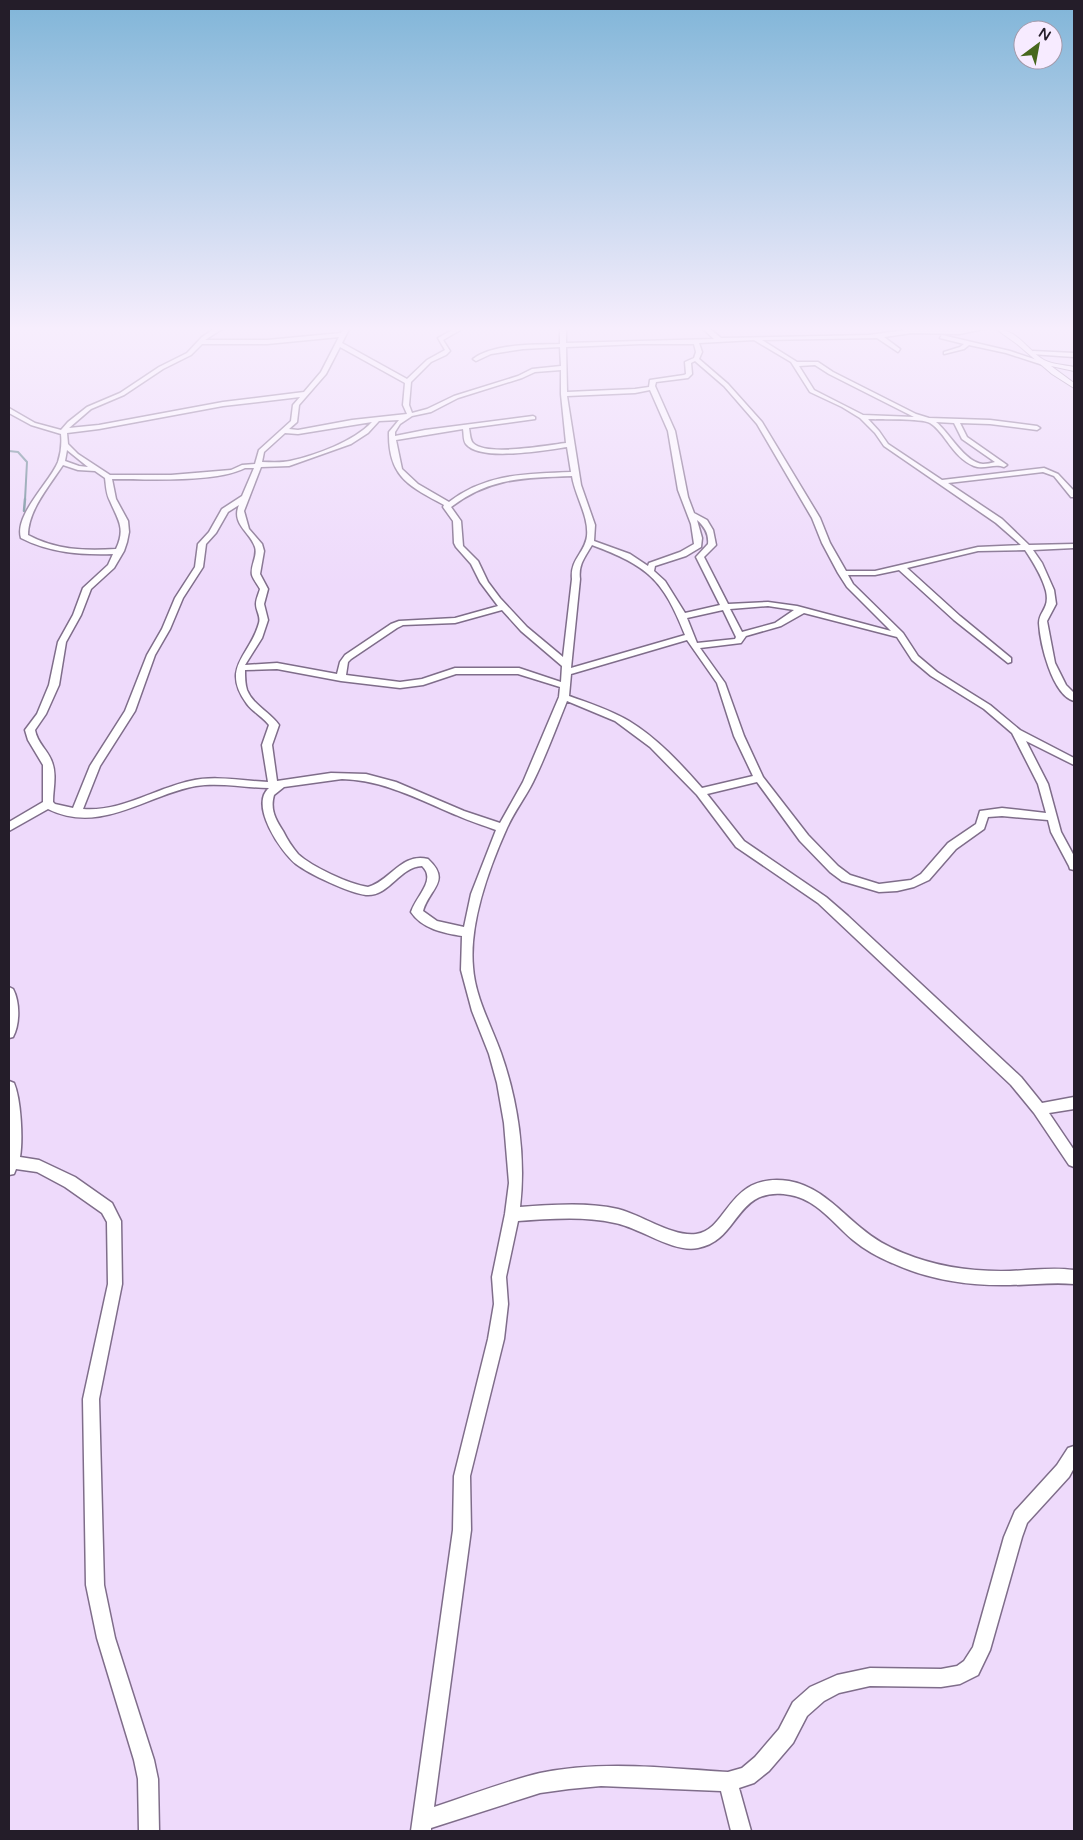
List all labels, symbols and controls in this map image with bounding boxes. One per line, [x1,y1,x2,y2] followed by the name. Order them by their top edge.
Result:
[1013,20,1063,70] north arrow
[1035,24,1054,45] text: N

